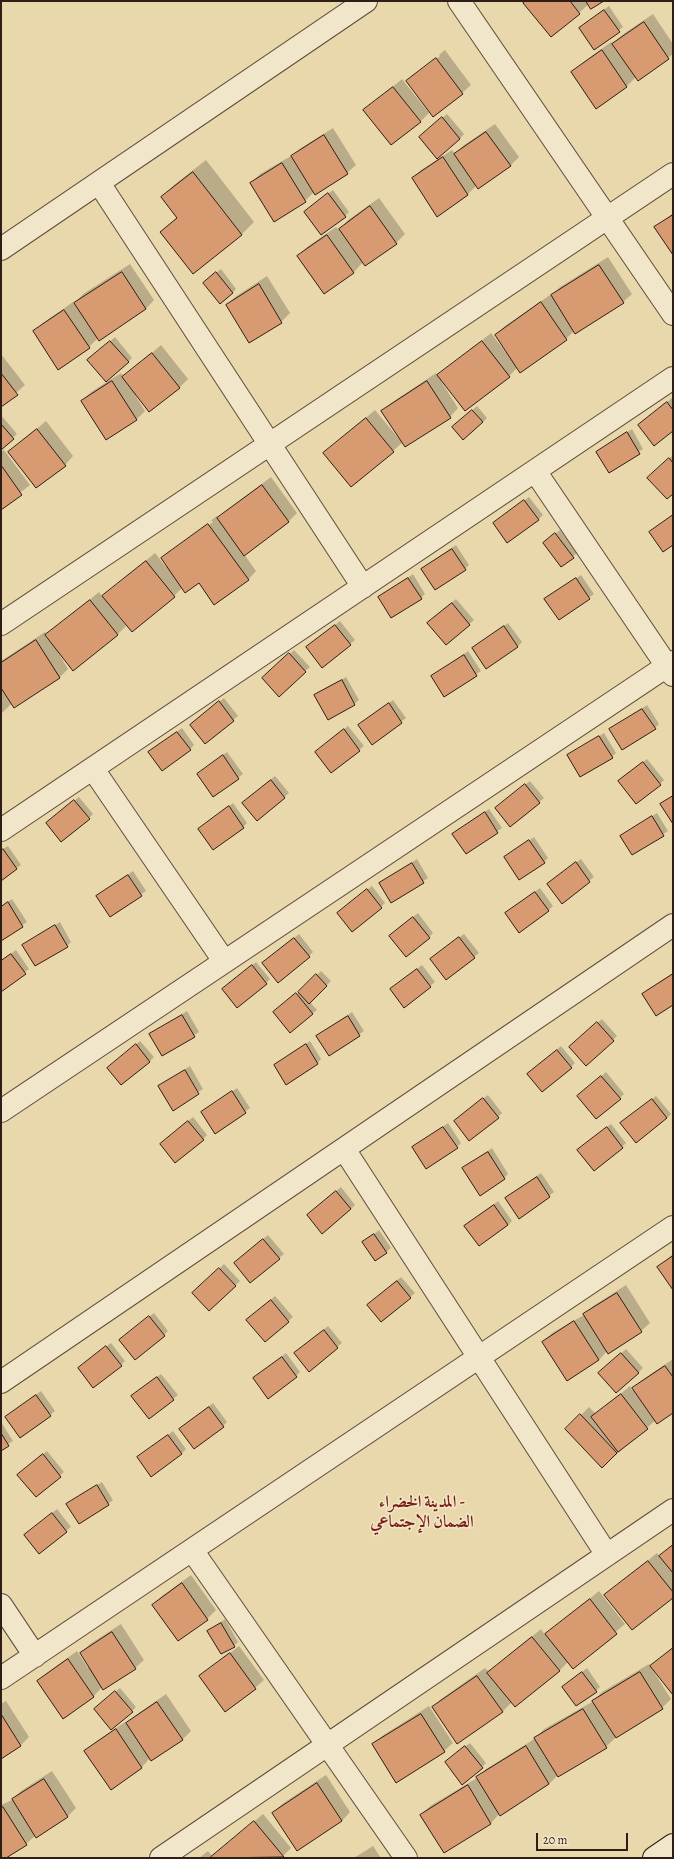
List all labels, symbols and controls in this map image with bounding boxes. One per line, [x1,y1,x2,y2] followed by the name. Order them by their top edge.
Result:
[370,1493,474,1533] district label: المدينة الخضراء - الضمان الإجتماعي
[538,1825,630,1851] scale bar
[543,1832,567,1848] text: 20 m

